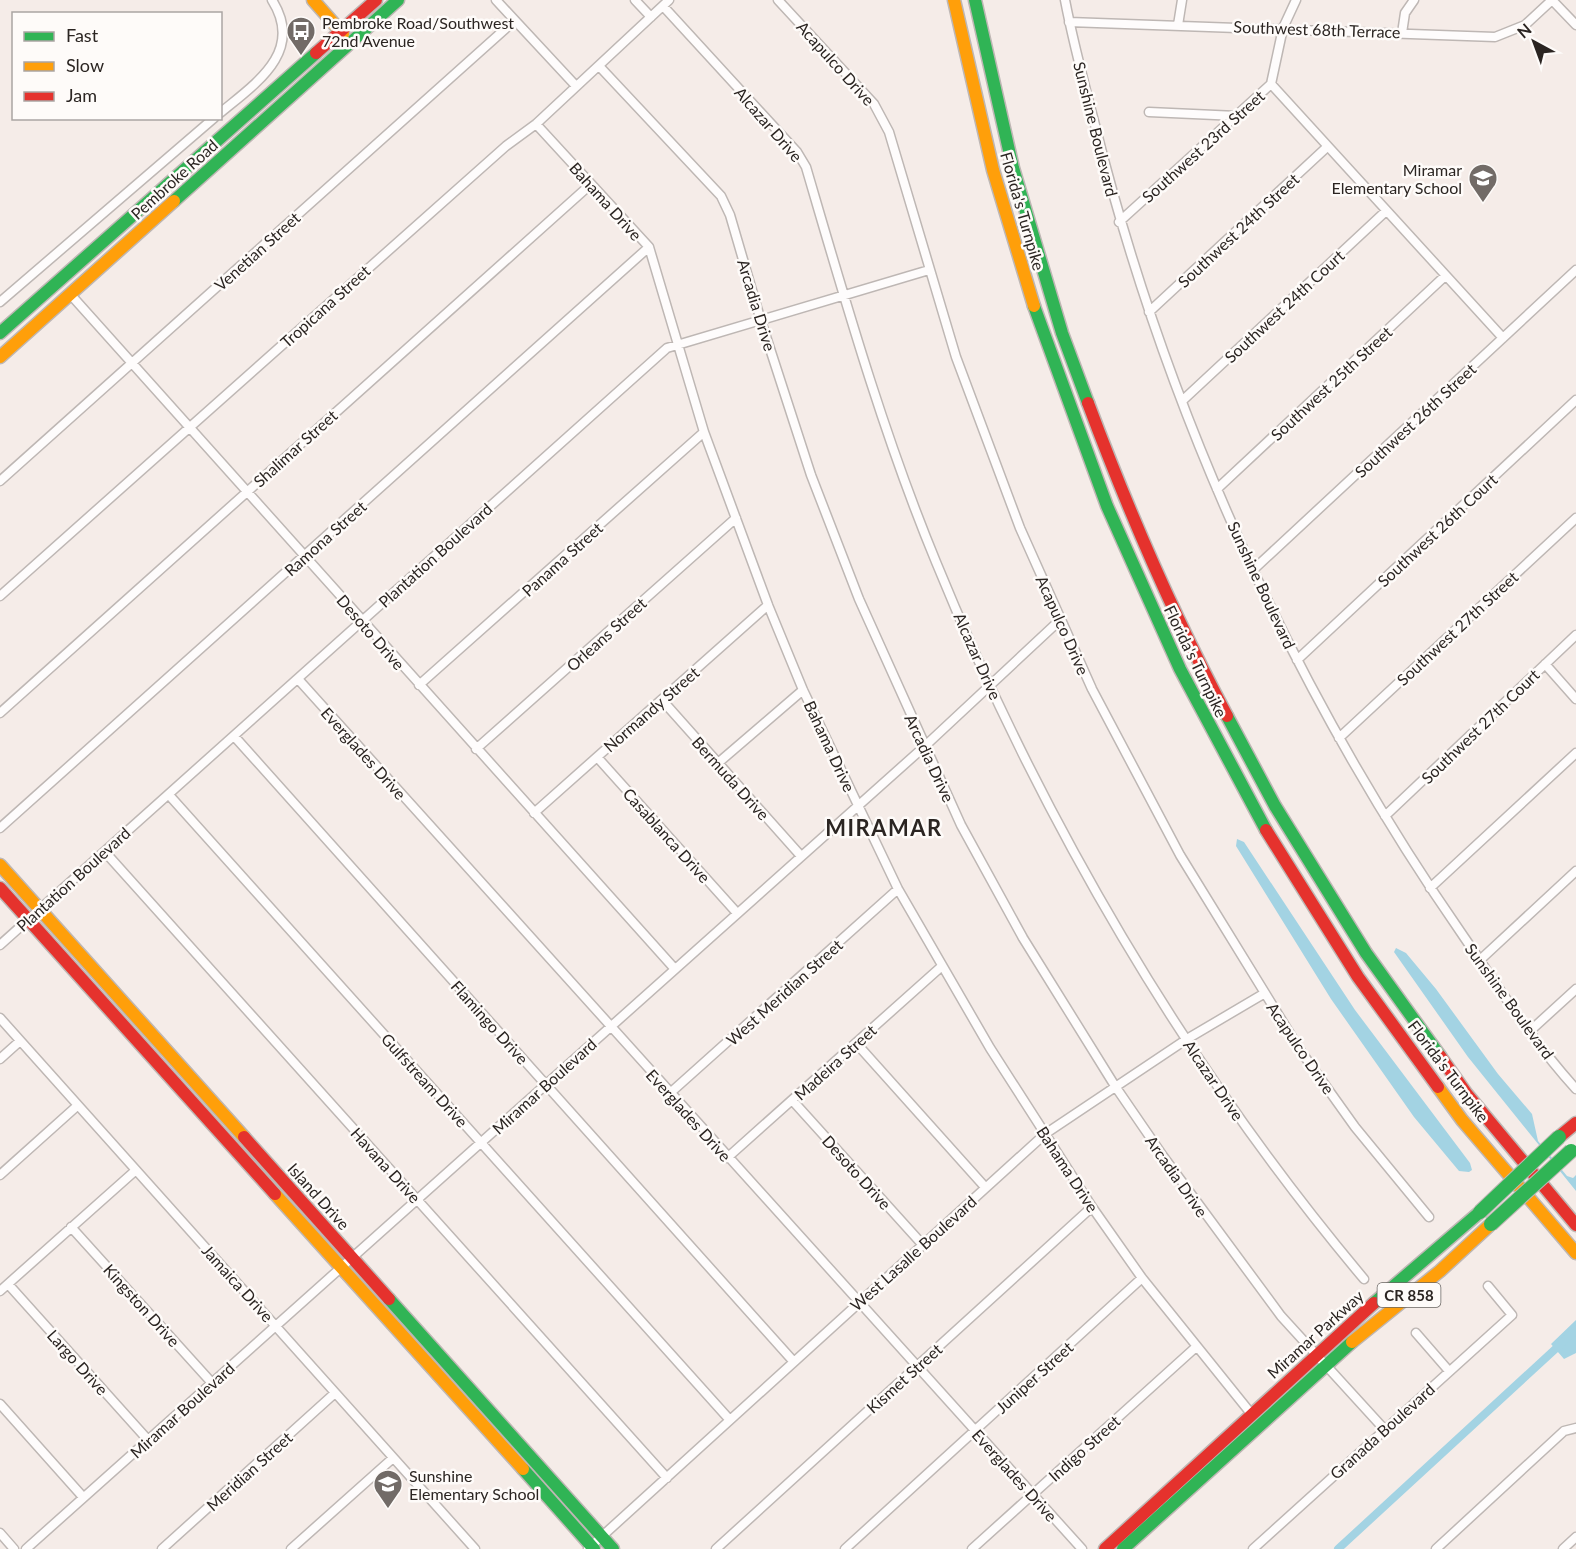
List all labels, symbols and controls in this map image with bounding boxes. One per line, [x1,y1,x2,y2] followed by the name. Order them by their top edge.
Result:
[12,12,222,120] legend
[1504,12,1564,72] north arrow
[322,13,514,50] place label: Pembroke Road/Southwest 72nd Avenue
[285,15,317,57] bus stop icon: Pembroke Road/Southwest 72nd Avenue
[793,17,879,109] street label: Acapulco Drive
[1233,17,1401,41] street label: Southwest 68th Terrace
[1513,19,1535,42] text: N
[66,24,99,46] text: Fast
[66,54,104,76] text: Slow
[1070,60,1122,198] street label: Sunshine Boulevard
[731,83,807,165] street label: Alcazar Drive
[66,84,97,106] text: Jam
[1138,86,1268,206] street label: Southwest 23rd Street
[127,135,221,223] street label: Pembroke Road
[997,150,1049,272] street label: Florida's Turnpike
[566,158,646,244] street label: Bahama Drive
[1332,160,1462,197] place label: Miramar Elementary School
[1467,162,1499,204] school or university icon: Miramar Elementary School
[1174,169,1303,291] street label: Southwest 24th Street
[210,208,304,294] street label: Venetian Street
[1220,246,1348,366] street label: Southwest 24th Court
[734,257,780,353] street label: Arcadia Drive
[276,261,374,351] street label: Tropicana Street
[1267,322,1396,444] street label: Southwest 25th Street
[1351,359,1480,481] street label: Southwest 26th Street
[249,405,341,490] street label: Shalimar Street
[1373,470,1501,590] street label: Southwest 26th Court
[280,496,370,580] street label: Ramona Street
[374,499,496,611] street label: Plantation Boulevard
[518,518,606,600] street label: Panama Street
[1224,518,1300,652] street label: Sunshine Boulevard
[1393,567,1522,689] street label: Southwest 27th Street
[1033,572,1093,678] street label: Acapulco Drive
[333,591,409,673] street label: Desoto Drive
[562,593,650,675] street label: Orleans Street
[1161,602,1231,720] street label: Florida's Turnpike
[950,610,1006,702] street label: Alcazar Drive
[600,662,703,756] street label: Normandy Street
[1417,665,1543,787] street label: Southwest 27th Court
[801,697,859,795] street label: Bahama Drive
[318,703,410,803] street label: Everglades Drive
[901,711,959,805] street label: Arcadia Drive
[689,732,773,824] street label: Bermuda Drive
[619,784,715,886] street label: Casablanca Drive
[825,814,943,841] district label: MIRAMAR
[12,823,134,935] street label: Plantation Boulevard
[722,935,846,1049] street label: West Meridian Street
[1462,939,1558,1063] street label: Sunshine Boulevard
[447,976,533,1068] street label: Flamingo Drive
[1263,998,1339,1098] street label: Acapulco Drive
[1405,1016,1493,1126] street label: Florida's Turnpike
[790,1020,880,1104] street label: Madeira Street
[378,1029,472,1131] street label: Gulfstream Drive
[488,1034,600,1138] street label: Miramar Boulevard
[1180,1036,1248,1124] street label: Alcazar Drive
[643,1065,735,1165] street label: Everglades Drive
[347,1123,425,1207] street label: Havana Drive
[1033,1123,1103,1215] street label: Bahama Drive
[819,1131,895,1213] street label: Desoto Drive
[1142,1132,1212,1220] street label: Arcadia Drive
[284,1159,354,1233] street label: Island Drive
[846,1191,980,1315] street label: West Lasalle Boulevard
[198,1241,278,1325] street label: Jamaica Drive
[100,1260,184,1350] street label: Kingston Drive
[1378,1283,1440,1307] road number: CR 858
[1263,1285,1367,1382] street label: Miramar Parkway
[44,1325,112,1399] street label: Largo Drive
[991,1337,1077,1417] street label: Juniper Street
[862,1339,946,1417] street label: Kismet Street
[126,1358,238,1462] street label: Miramar Boulevard
[1326,1379,1438,1483] street label: Granada Boulevard
[1044,1411,1124,1485] street label: Indigo Street
[969,1425,1061,1525] street label: Everglades Drive
[202,1427,296,1514] street label: Meridian Street
[409,1466,539,1503] place label: Sunshine Elementary School
[372,1468,404,1510] school or university icon: Sunshine Elementary School

